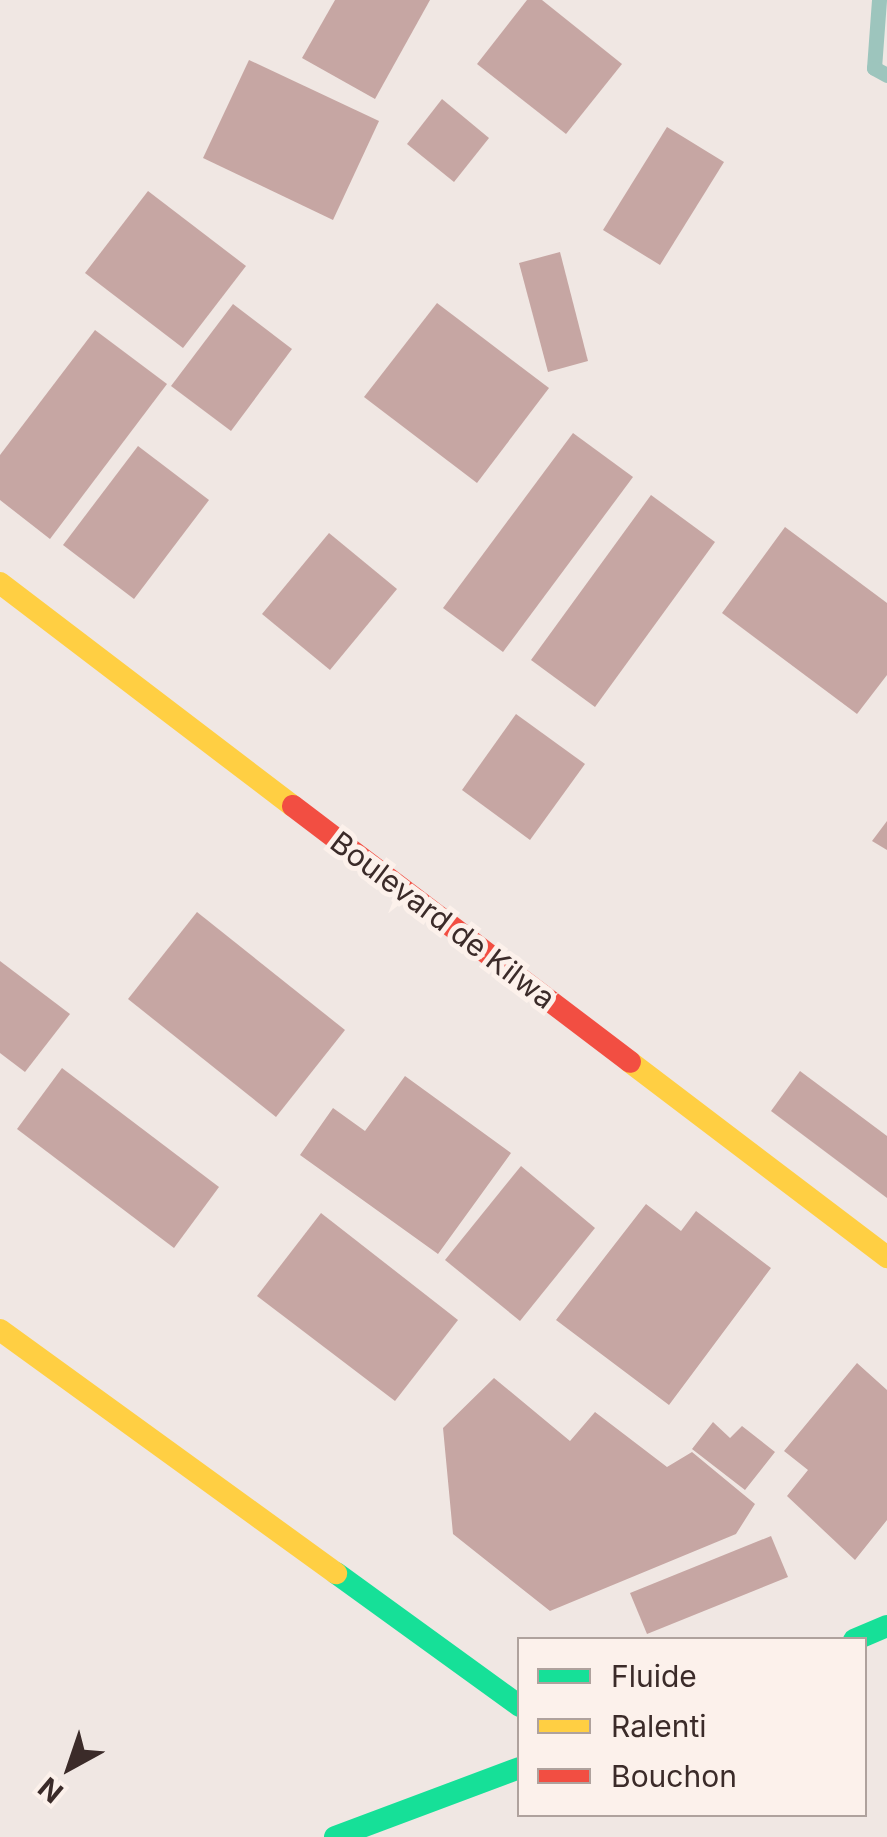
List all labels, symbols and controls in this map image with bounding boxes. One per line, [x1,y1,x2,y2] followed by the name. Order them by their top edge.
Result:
[324,824,562,1016] street label: Boulevard de Kilwa
[517,1637,867,1817] legend
[611,1658,697,1694] text: Fluide
[611,1708,707,1744] text: Ralenti
[20,1717,120,1817] north arrow
[611,1758,737,1794] text: Bouchon
[32,1770,70,1810] text: N

